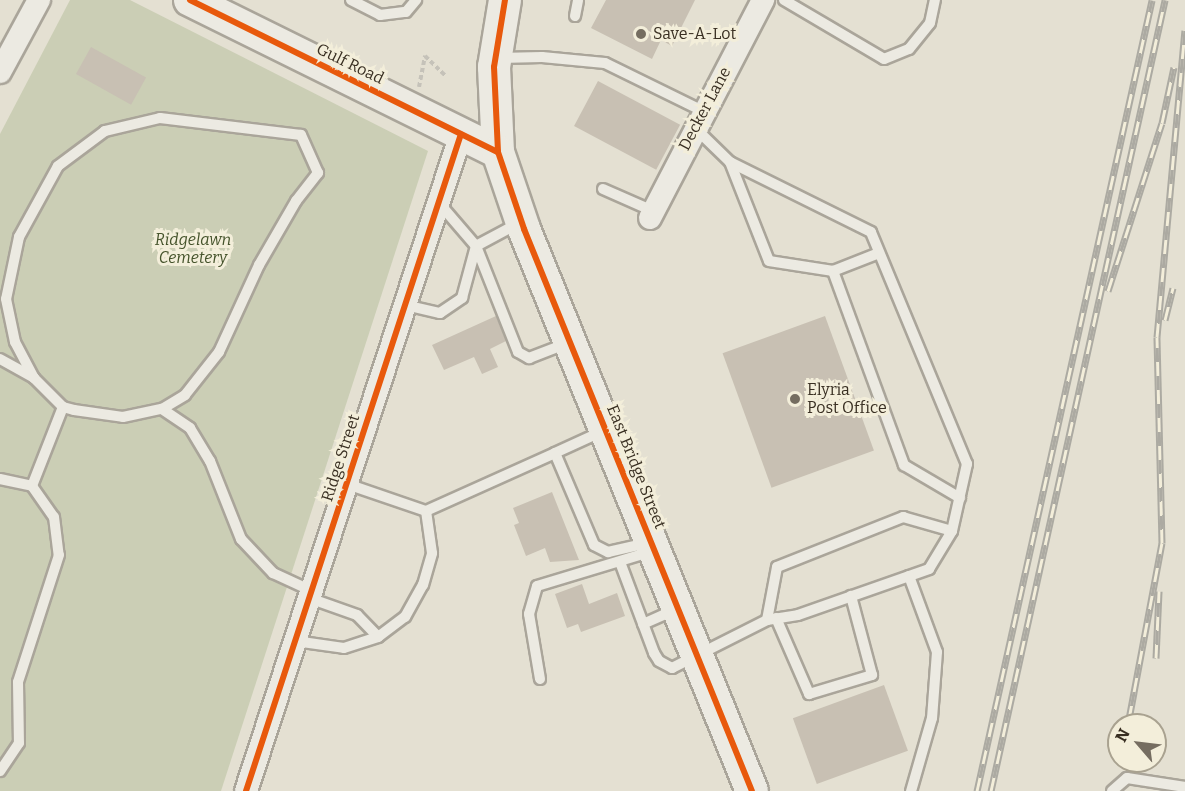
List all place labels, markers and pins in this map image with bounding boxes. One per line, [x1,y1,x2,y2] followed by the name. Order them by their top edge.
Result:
[653,24,736,44] place label: Save-A-Lot
[634,27,648,41] marker: Save-A-Lot
[807,380,887,418] place label: Elyria Post Office
[788,392,802,406] marker: Elyria Post Office

